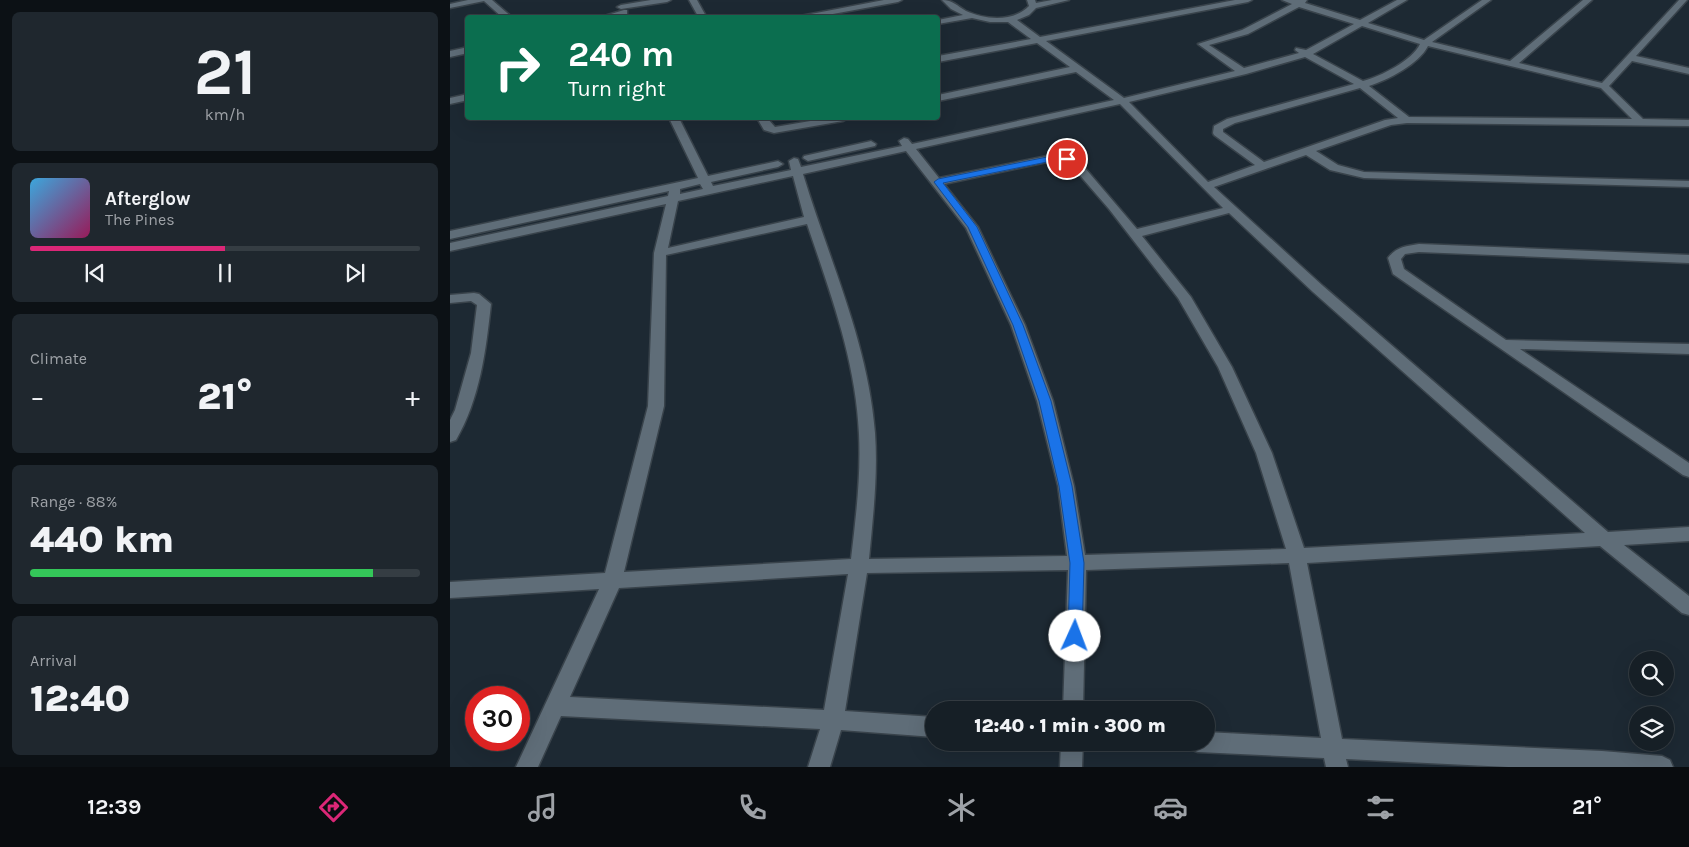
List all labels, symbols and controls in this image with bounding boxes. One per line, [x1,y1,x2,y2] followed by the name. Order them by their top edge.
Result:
[194,34,256,110] text: 21
[568,34,674,75] text: 240 m
[485,35,550,100] icon: right
[568,76,666,102] text: Turn right
[205,105,245,124] text: km/h
[1046,138,1088,180] pin
[1053,145,1081,173] icon: arrive
[105,188,191,210] text: Afterglow
[105,210,175,229] text: The Pines
[81,259,109,287] icon: previous
[211,259,239,287] icon: pause
[341,259,369,287] icon: next
[30,349,87,368] text: Climate
[197,374,253,419] text: 21°
[30,380,45,413] text: −
[405,380,420,413] text: +
[30,492,117,511] text: Range · 88%
[30,517,174,562] text: 440 km
[1048,609,1100,661] position arrow
[30,651,77,670] text: Arrival
[1629,651,1674,751] map controls
[1629,651,1674,696] button: search
[30,676,130,721] text: 12:40
[465,686,530,751] speed limit sign: 30
[1629,706,1674,751] button: layers
[974,715,1166,737] text: 12:40 · 1 min · 300 m
[316,790,351,825] icon: directions
[525,790,560,825] icon: music
[735,790,770,825] icon: phone
[944,790,979,825] icon: climate
[1153,790,1188,825] icon: car
[1363,790,1398,825] icon: filters
[87,794,141,820] text: 12:39
[1572,794,1602,820] text: 21°

